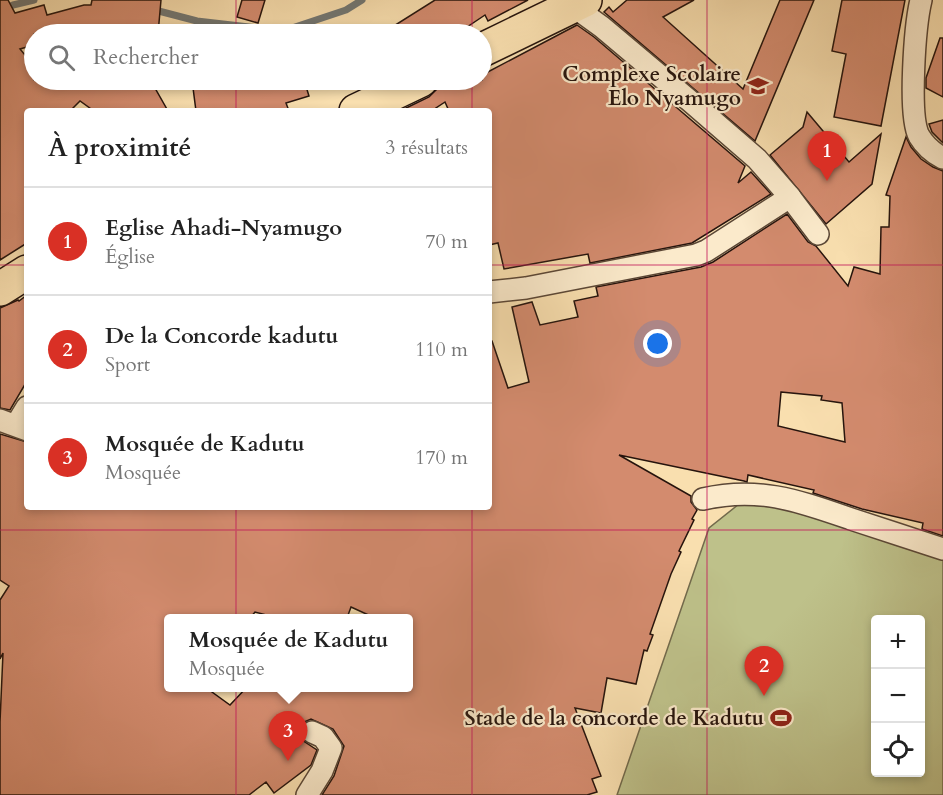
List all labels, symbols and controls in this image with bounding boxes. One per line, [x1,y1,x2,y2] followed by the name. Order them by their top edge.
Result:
[24,24,492,90] search box
[45,41,78,74] icon: search
[93,42,198,72] text: Rechercher
[562,60,741,113] place label: Complexe Scolaire Elo Nyamugo
[746,74,770,98] school or university icon: Complexe Scolaire Elo Nyamugo
[48,130,191,165] text: À proximité
[808,132,846,181] pin: 1
[385,134,468,161] text: 3 résultats
[105,213,342,243] text: Eglise Ahadi-Nyamugo
[62,228,73,255] text: 1
[425,228,468,255] text: 70 m
[105,243,155,270] text: Église
[105,321,338,351] text: De la Concorde kadutu
[643,329,672,358] your location
[62,336,73,363] text: 2
[415,336,468,363] text: 110 m
[105,351,150,378] text: Sport
[105,429,305,459] text: Mosquée de Kadutu
[62,444,73,471] text: 3
[415,444,468,471] text: 170 m
[105,459,181,486] text: Mosquée
[164,614,413,692] popup
[871,615,925,777] map controls
[871,615,925,669] button: +
[189,625,388,655] text: Mosquée de Kadutu
[744,646,783,696] pin: 2
[189,655,265,682] text: Mosquée
[871,669,925,723] button: −
[464,704,764,733] place label: Stade de la concorde de Kadutu
[769,706,793,730] sports icon: Stade de la concorde de Kadutu
[268,712,308,761] pin: 3
[871,723,925,777] button: locate

